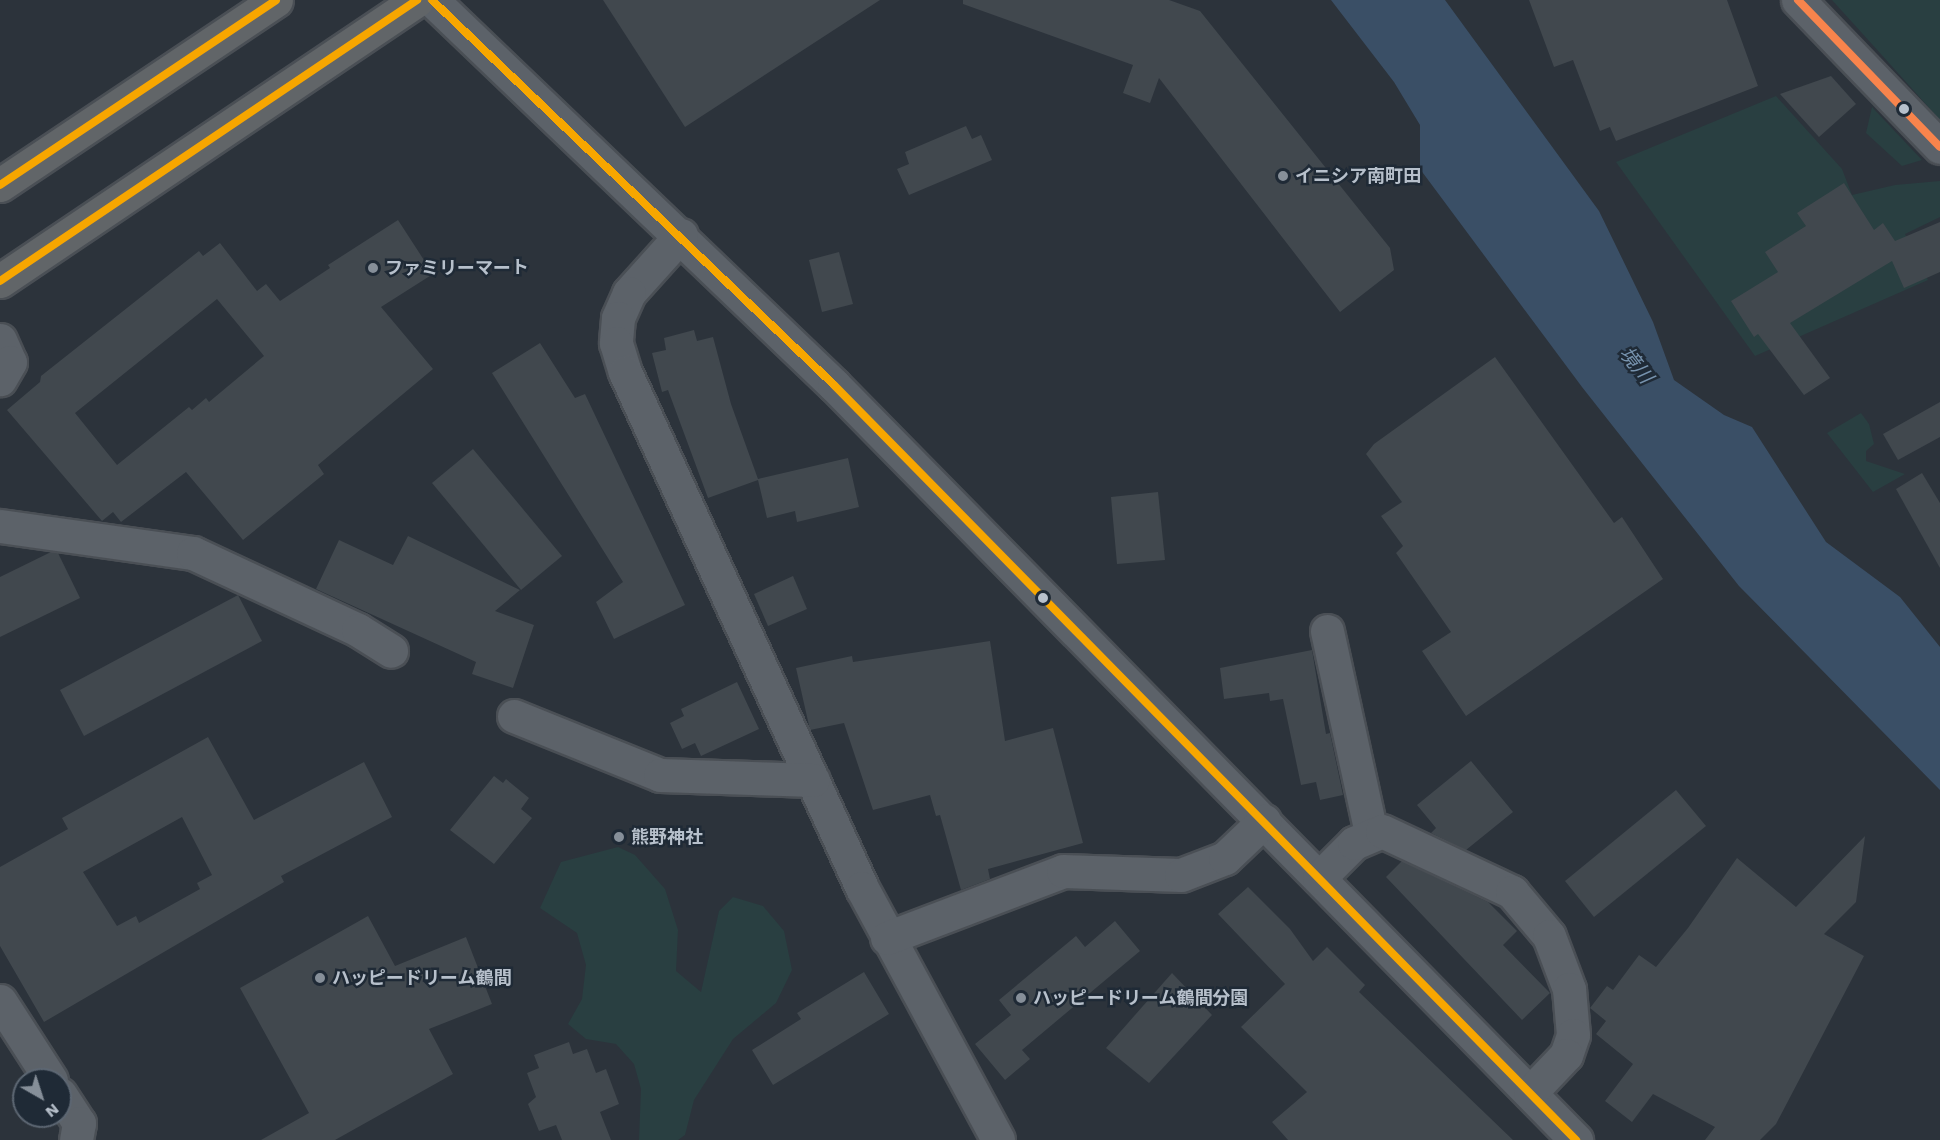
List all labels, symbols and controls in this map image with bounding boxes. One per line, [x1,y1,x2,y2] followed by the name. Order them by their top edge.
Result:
[1898,103,1910,115] unlabelled marker
[1295,165,1421,187] place label: イニシア南町田
[1276,169,1290,183] marker: イニシア南町田
[385,257,529,279] place label: ファミリーマート
[366,261,380,275] marker: ファミリーマート
[1614,342,1658,388] water label: 境川
[1037,592,1049,604] unlabelled marker
[631,826,703,848] place label: 熊野神社
[612,830,626,844] marker: 熊野神社
[332,967,512,989] place label: ハッピードリーム鶴間
[313,971,327,985] marker: ハッピードリーム鶴間
[1033,987,1249,1009] place label: ハッピードリーム鶴間分園
[1014,991,1028,1005] marker: ハッピードリーム鶴間分園
[12,1068,72,1128] north arrow
[42,1100,63,1122] text: N

